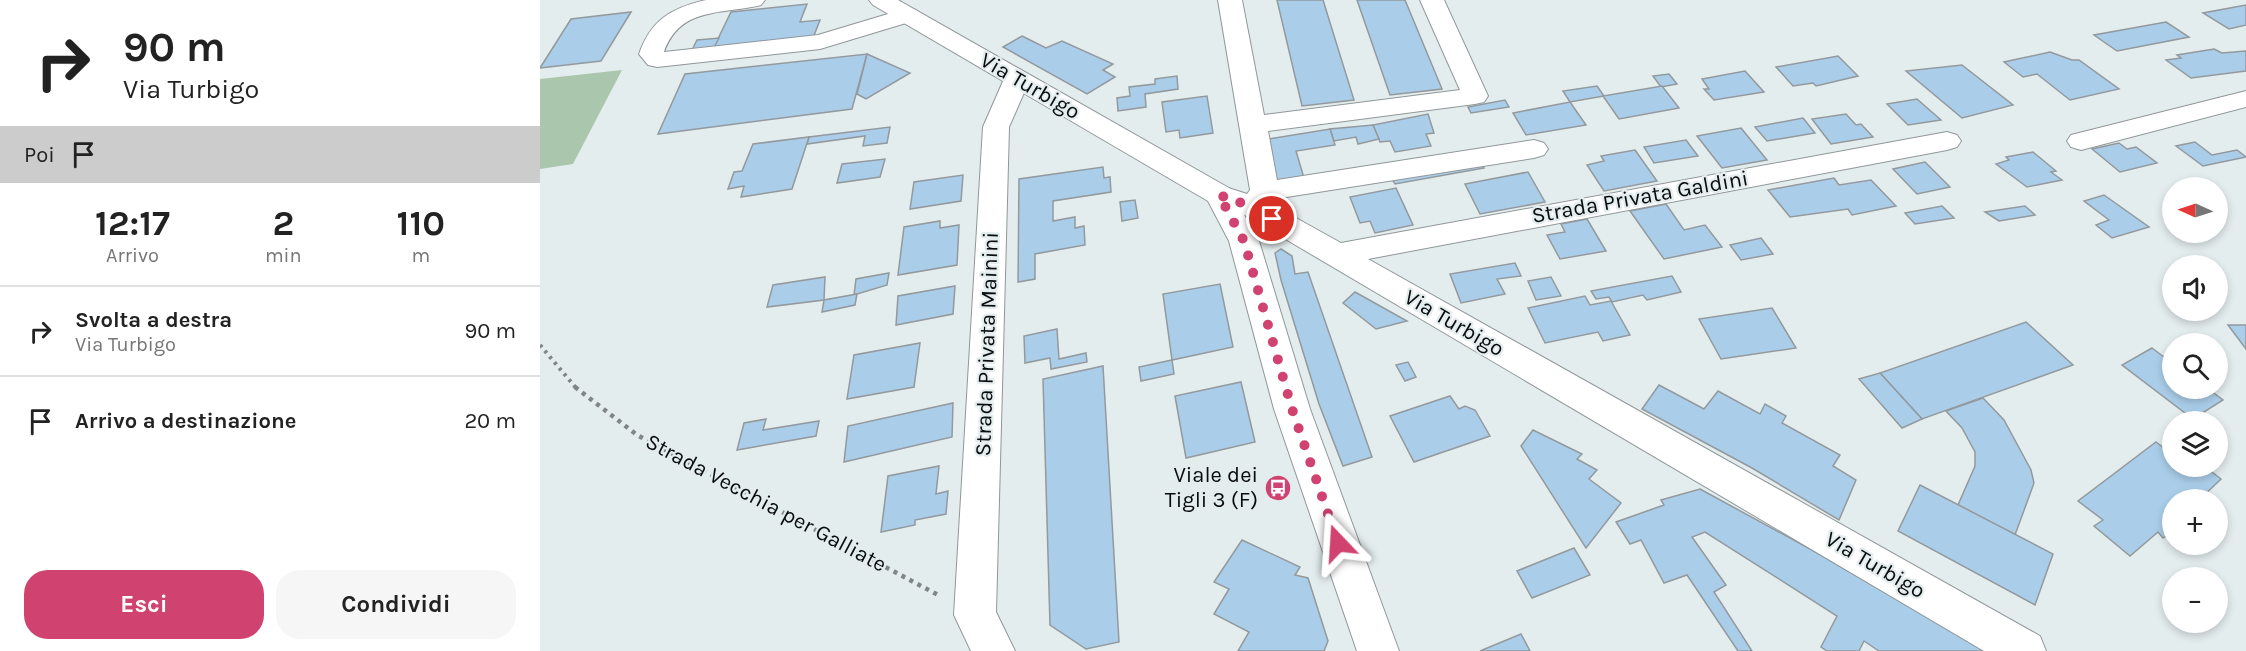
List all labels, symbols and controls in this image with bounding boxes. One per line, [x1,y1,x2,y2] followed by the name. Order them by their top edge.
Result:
[123,22,226,72] text: 90 m
[24,24,102,102] icon: right
[975,47,1085,125] street label: Via Turbigo
[123,73,259,105] text: Via Turbigo
[67,138,100,171] icon: arrive
[24,142,55,168] text: Poi
[1530,165,1750,229] street label: Strada Privata Galdini
[2162,177,2228,243] north arrow
[2162,177,2228,633] map controls
[1246,193,1297,244] pin
[95,202,170,244] text: 12:17
[272,202,294,244] text: 2
[397,202,445,244] text: 110
[1255,202,1288,235] icon: arrive
[970,231,1004,457] street label: Strada Privata Mainini
[106,244,159,267] text: Arrivo
[265,244,302,267] text: min
[411,244,430,267] text: m
[2162,255,2228,321] button: sound
[1399,284,1509,362] street label: Via Turbigo
[75,307,232,333] text: Svolta a destra
[24,315,57,348] icon: right
[464,318,516,344] text: 90 m
[75,333,176,356] text: Via Turbigo
[2162,333,2228,399] button: search
[24,405,57,438] icon: arrive
[75,408,296,434] text: Arrivo a destinazione
[464,408,516,434] text: 20 m
[2162,411,2228,477] button: layers
[641,428,891,578] street label: Strada Vecchia per Galliate
[1165,462,1258,513] place label: Viale dei Tigli 3 (F)
[1263,473,1293,503] bus stop icon: Viale dei Tigli 3 (F)
[2162,489,2228,555] button: +
[1306,511,1370,575] position arrow
[1820,526,1930,604] street label: Via Turbigo
[2162,567,2228,633] button: −
[24,570,264,639] button: Esci
[276,570,516,639] button: Condividi

